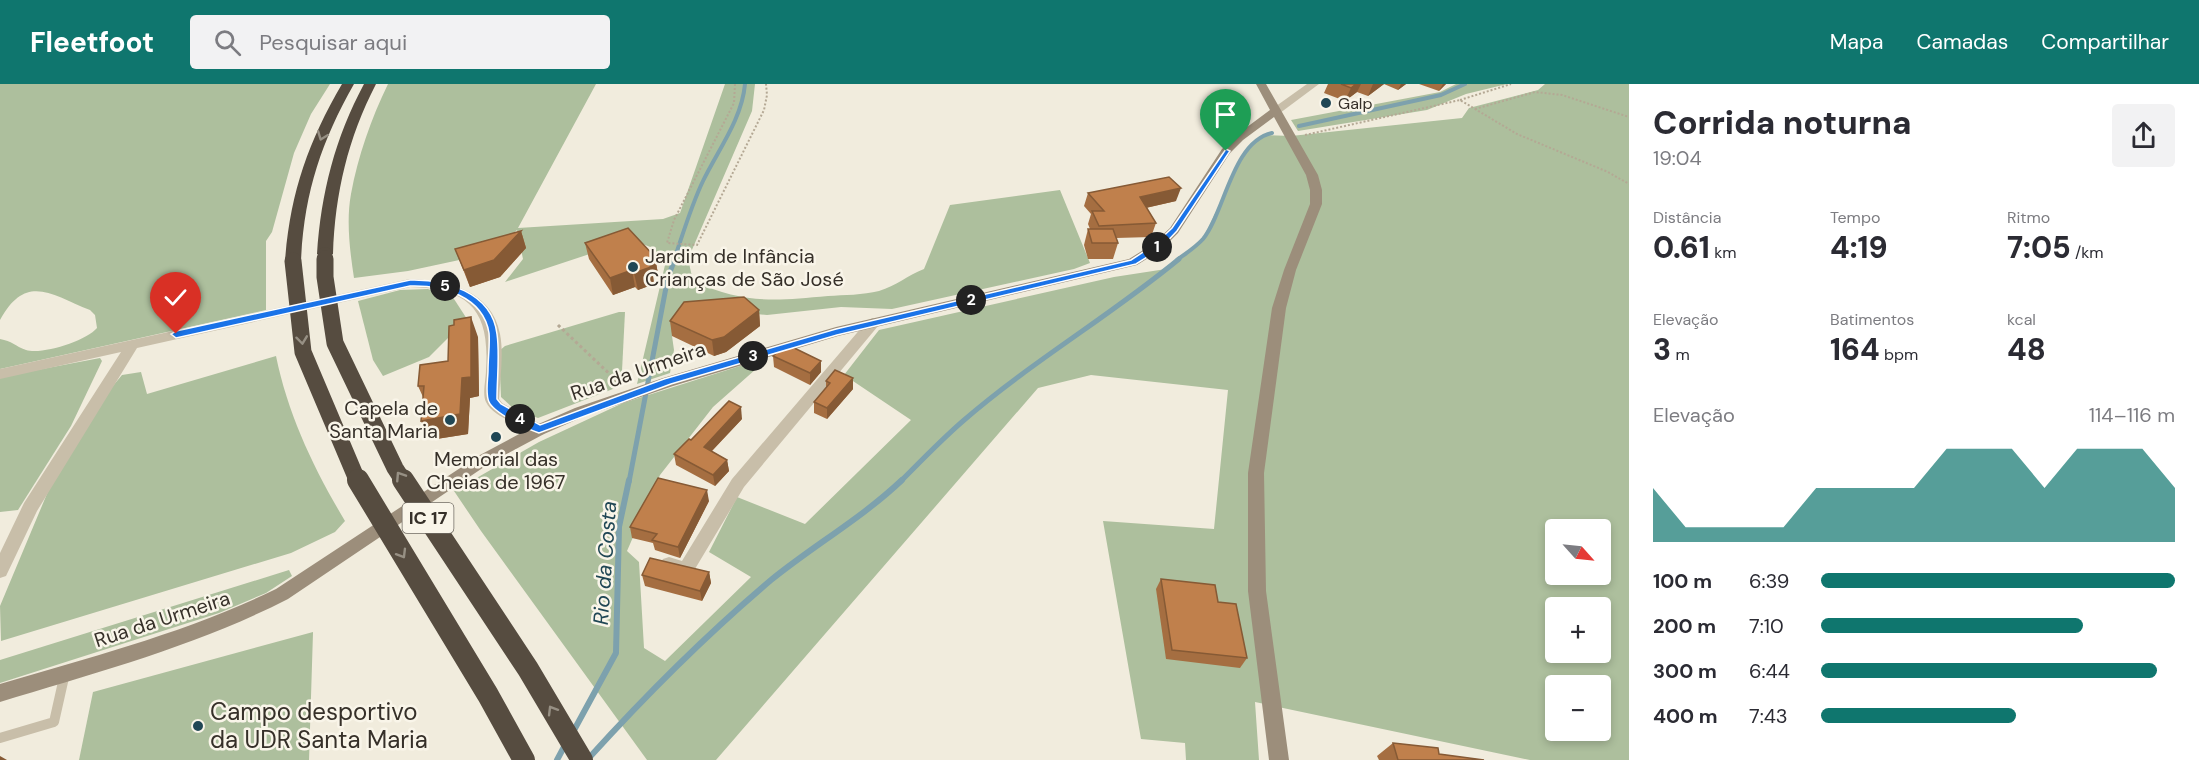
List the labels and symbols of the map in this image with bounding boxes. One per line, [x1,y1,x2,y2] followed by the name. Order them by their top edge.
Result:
[1200,89,1251,151] pin
[1338,93,1372,114] place label: Galp
[1319,96,1333,110] marker: Galp
[316,130,329,141] one-way arrow
[1142,232,1172,262] pin: 1
[645,243,844,292] place label: Jardim de Infância Crianças de São José
[626,260,640,274] marker: Jardim de Infância Crianças de São José
[430,271,460,301] pin: 5
[150,272,201,334] pin
[956,285,986,315] pin: 2
[295,336,307,345] one-way arrow
[567,336,709,406] street label: Rua da Urmeira
[738,341,768,371] pin: 3
[329,395,438,444] place label: Capela de Santa Maria
[505,404,535,434] pin: 4
[443,413,457,427] marker: Capela de Santa Maria
[489,430,503,444] marker: Memorial das Cheias de 1967
[427,446,565,495] place label: Memorial das Cheias de 1967
[396,472,407,483] one-way arrow
[587,500,623,626] water label: Rio da Costa
[402,503,454,533] road number: IC 17
[1545,519,1611,585] north arrow
[394,548,406,558] one-way arrow
[91,585,233,653] street label: Rua da Urmeira
[210,696,428,755] place label: Campo desportivo da UDR Santa Maria
[548,706,560,716] one-way arrow
[191,719,205,733] marker: Campo desportivo da UDR Santa Maria

